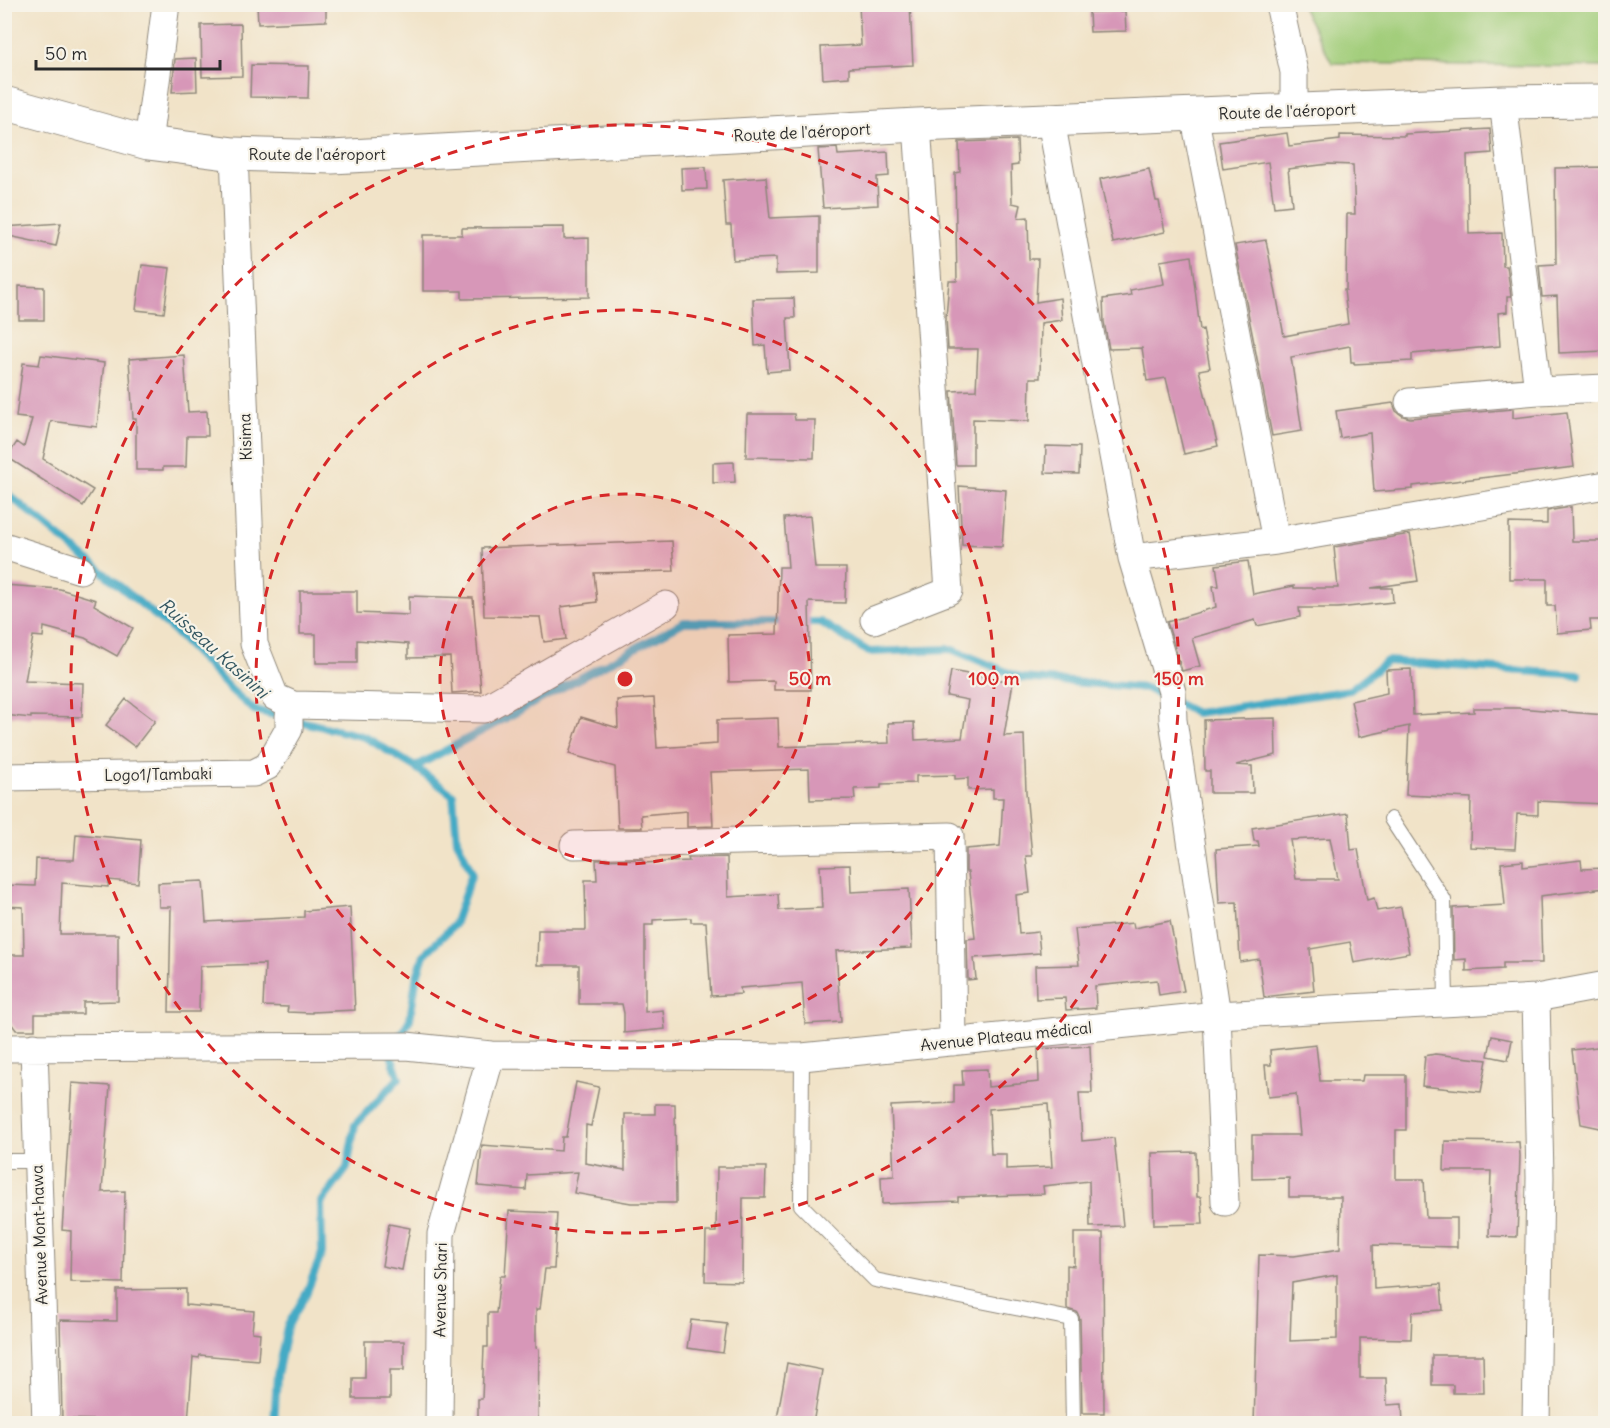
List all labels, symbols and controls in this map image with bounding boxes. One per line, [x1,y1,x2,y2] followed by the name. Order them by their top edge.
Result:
[36,33,220,71] scale bar
[45,42,87,65] text: 50 m
[1218,99,1357,123] street label: Route de l'aéroport
[733,118,872,146] street label: Route de l'aéroport
[248,144,386,164] street label: Route de l'aéroport
[234,413,256,461] street label: Kisima
[155,593,275,704] water label: Ruisseau Kasinini
[789,667,831,690] text: 50 m
[969,667,1020,690] text: 100 m
[1154,667,1204,690] text: 150 m
[615,669,635,689] centre of rings
[104,763,212,785] street label: Logo1/Tambaki
[919,1017,1093,1055] street label: Avenue Plateau médical
[27,1165,51,1305] street label: Avenue Mont-hawa
[429,1242,451,1338] street label: Avenue Shari

